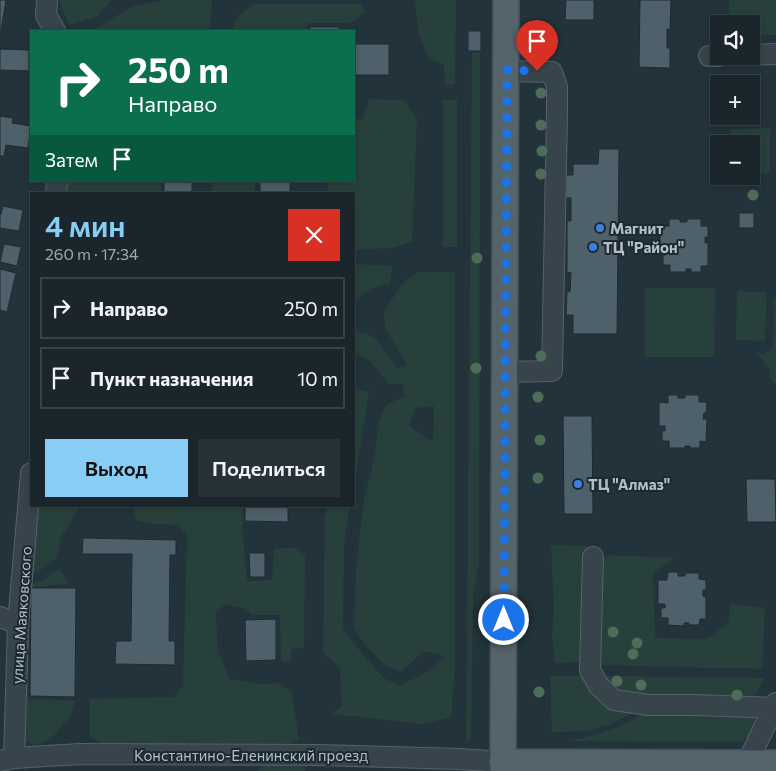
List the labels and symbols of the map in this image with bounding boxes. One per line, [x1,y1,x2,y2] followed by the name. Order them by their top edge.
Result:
[516,20,558,71] pin
[610,219,663,237] place label: Магнит
[594,222,606,234] marker: Магнит
[603,238,684,256] place label: ТЦ "Район"
[587,241,599,253] marker: ТЦ "Район"
[588,475,670,493] place label: ТЦ "Алмаз"
[572,478,584,490] marker: ТЦ "Алмаз"
[7,546,35,684] street label: улица Маяковского
[477,593,529,645] position arrow
[134,746,368,764] street label: Константино-Еленинский проезд

